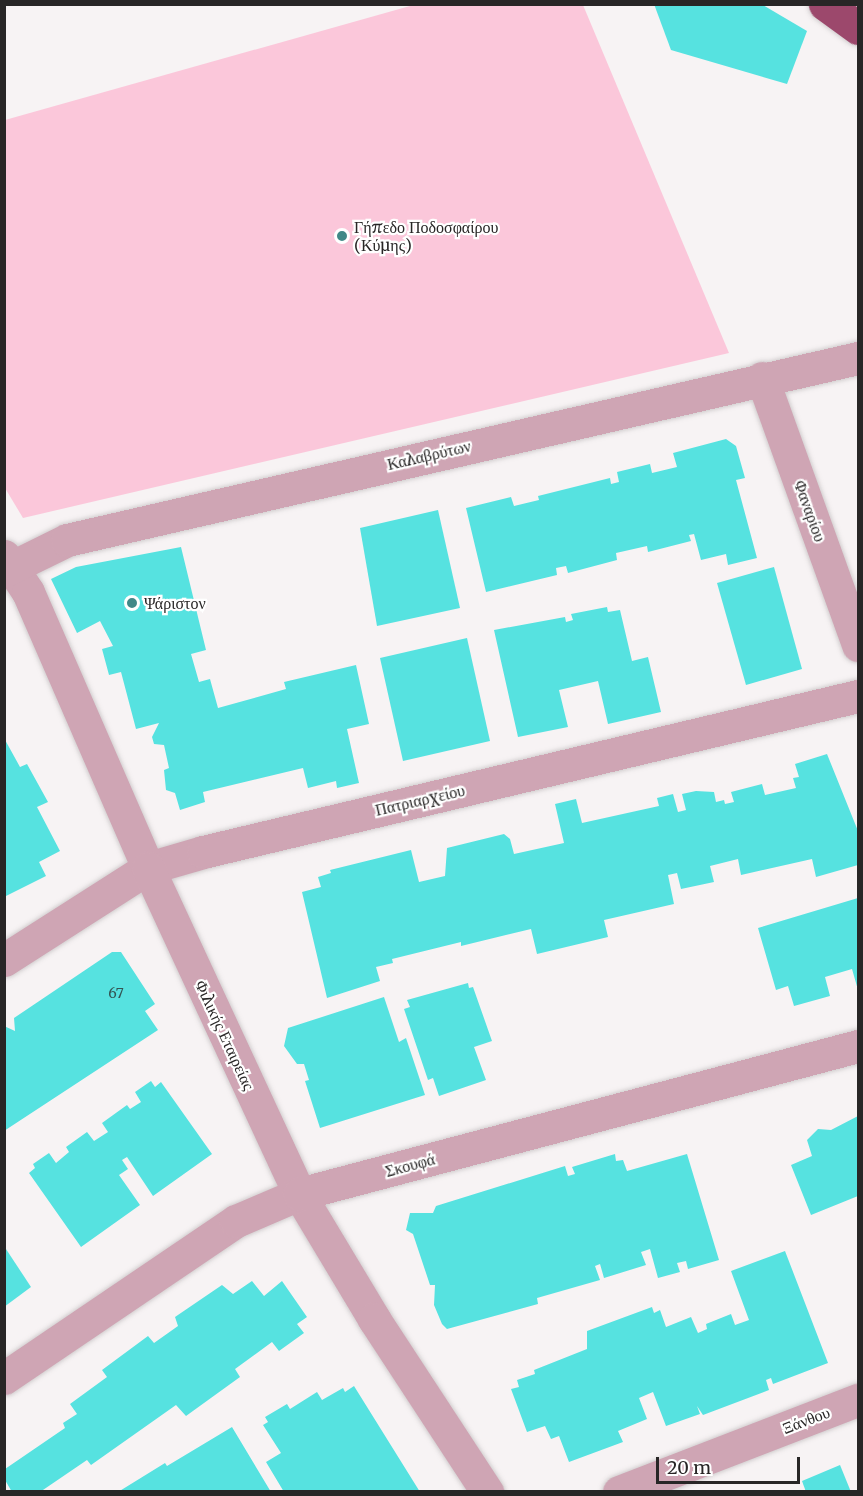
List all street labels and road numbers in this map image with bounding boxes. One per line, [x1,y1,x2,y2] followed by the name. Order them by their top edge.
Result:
[385,436,473,474] street label: Καλαβρύτων
[790,478,830,544] street label: Φαναρίου
[373,780,467,820] street label: Πατριαρχείου
[191,977,259,1093] street label: Φιλικής Εταιρείας
[383,1149,437,1181] street label: Σκουφά
[779,1402,833,1438] street label: Ξάνθου

